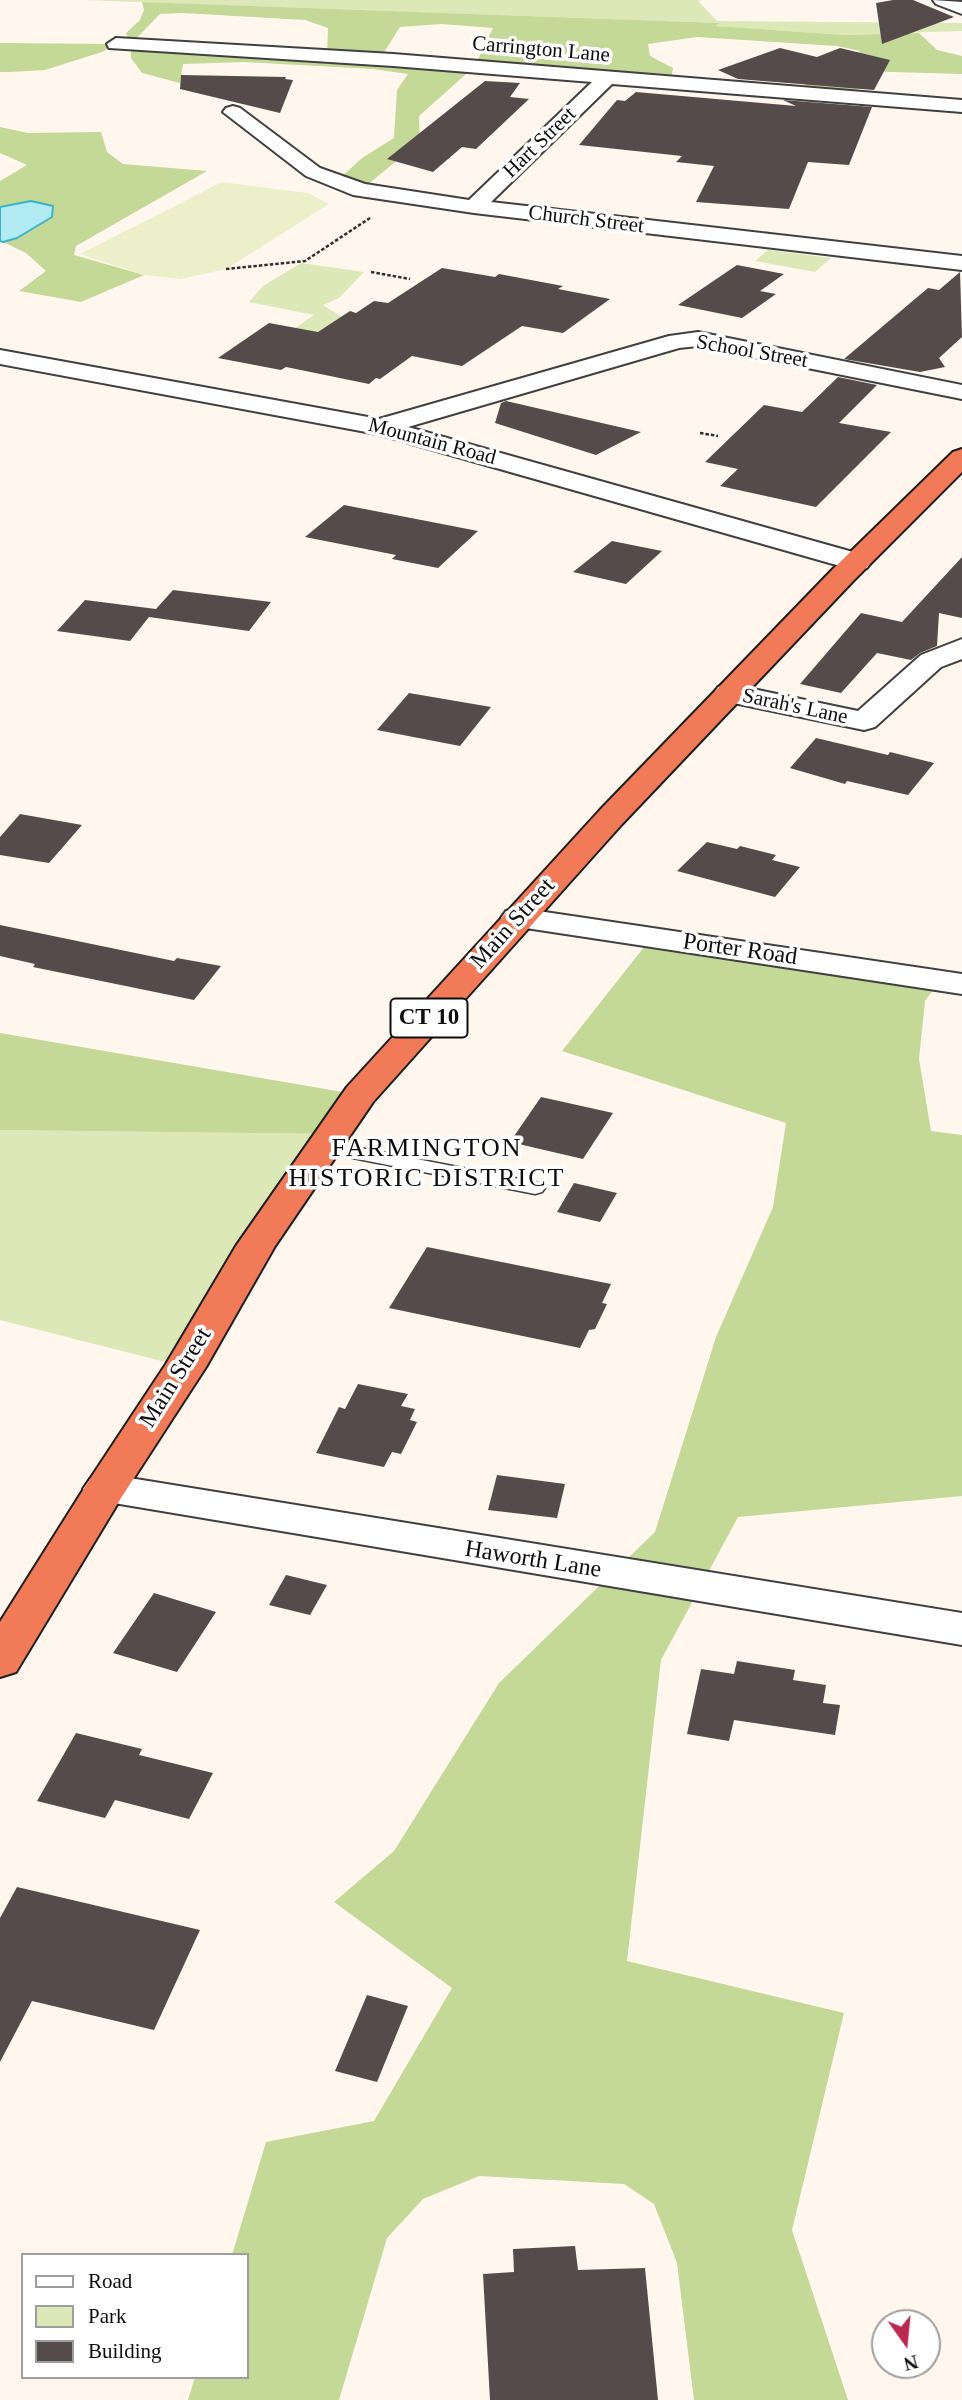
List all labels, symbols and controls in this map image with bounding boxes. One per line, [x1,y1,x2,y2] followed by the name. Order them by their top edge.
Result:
[471,31,611,69] street label: Carrington Lane
[498,102,582,184] street label: Hart Street
[527,200,645,240] street label: Church Street
[694,330,810,374] street label: School Street
[365,413,499,471] street label: Mountain Road
[740,684,850,730] street label: Sarah's Lane
[465,873,561,975] street label: Main Street
[681,928,799,972] street label: Porter Road
[390,998,467,1037] road number: CT 10
[291,1133,563,1194] district label: FARMINGTON HISTORIC DISTRICT
[134,1323,218,1433] street label: Main Street
[463,1535,603,1585] street label: Haworth Lane
[21,2253,248,2379] legend
[88,2269,132,2293] text: Road
[88,2304,127,2328] text: Park
[871,2309,941,2379] north arrow
[88,2339,162,2363] text: Building
[902,2351,920,2375] text: N

